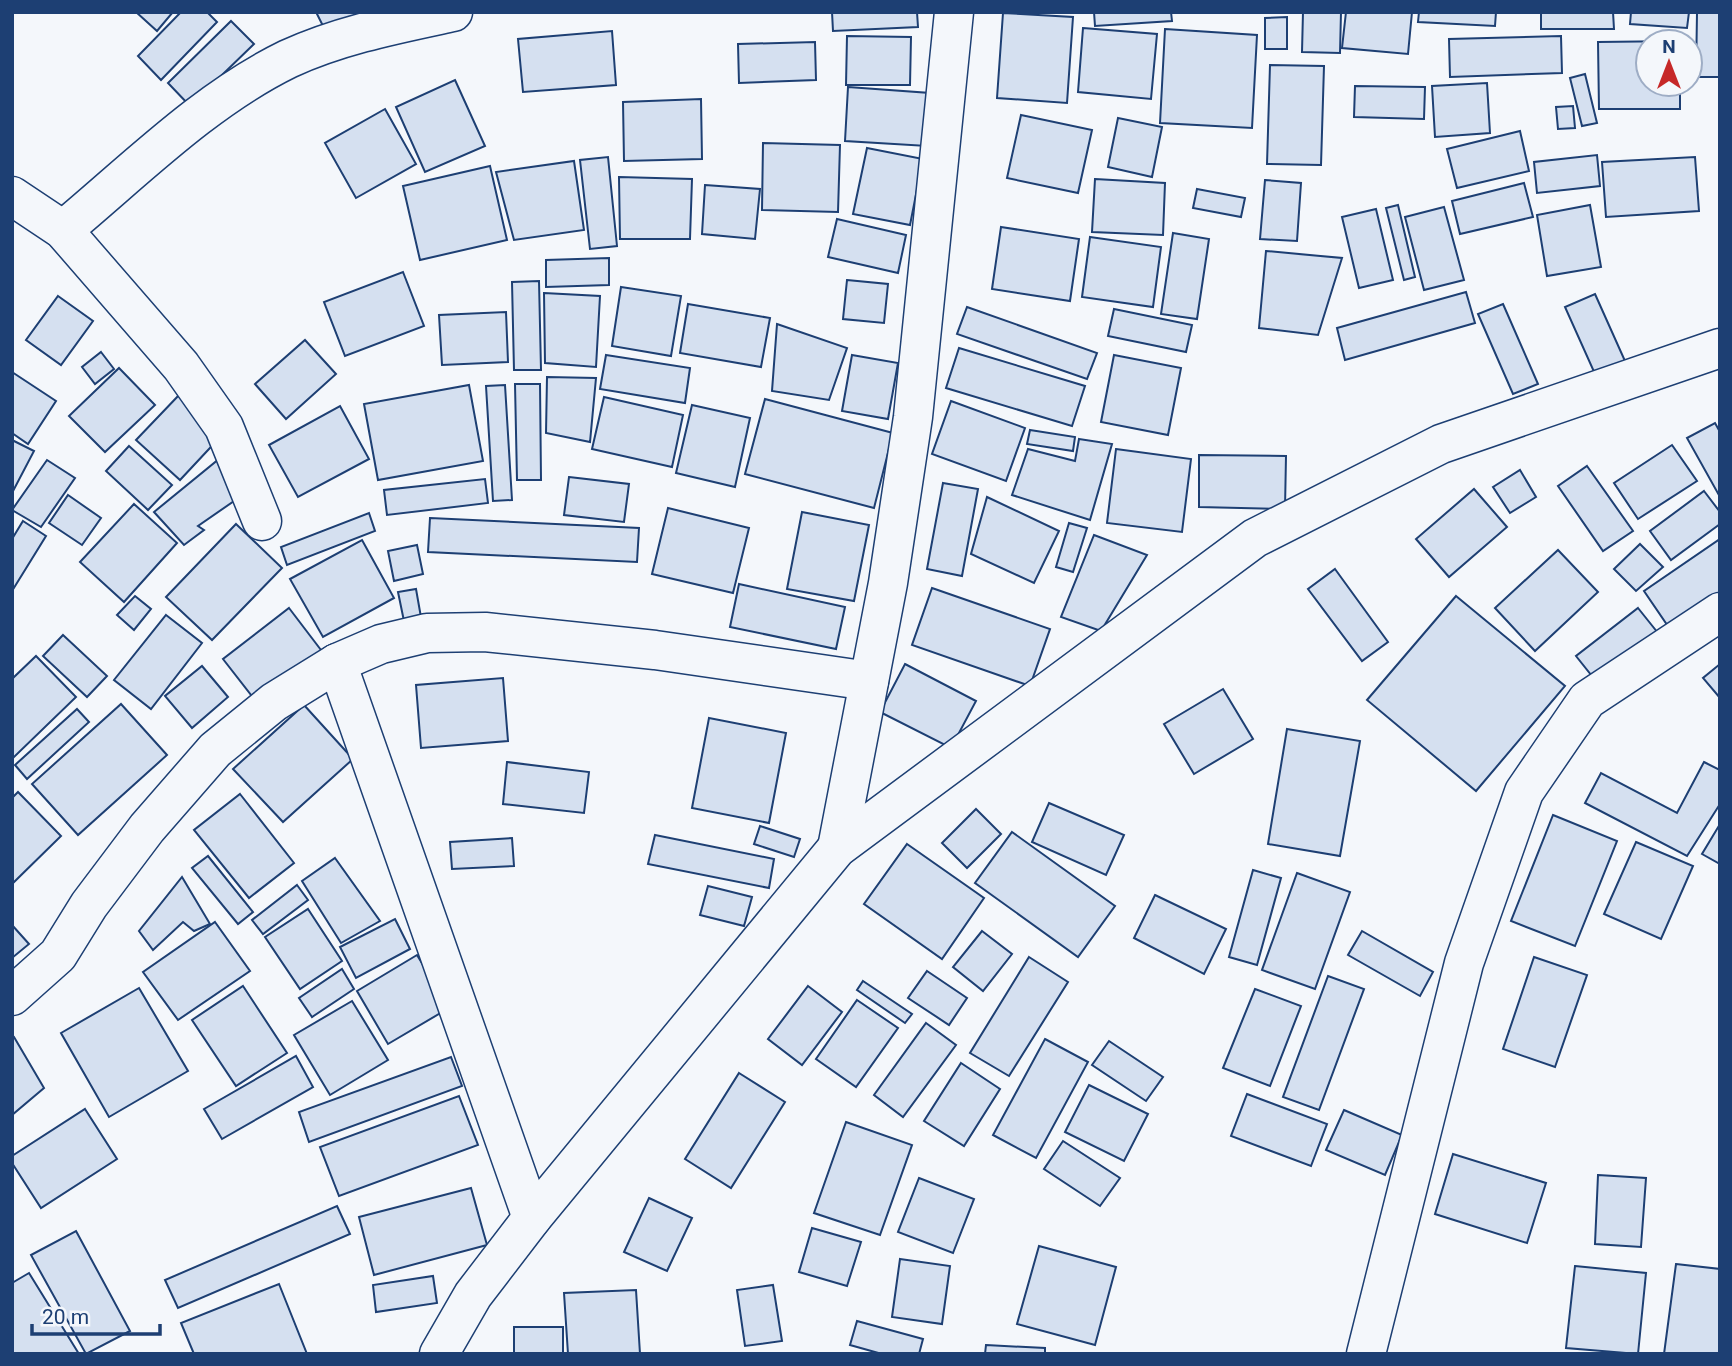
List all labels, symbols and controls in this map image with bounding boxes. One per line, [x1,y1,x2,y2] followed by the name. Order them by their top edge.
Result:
[1634,28,1704,98] north arrow
[1662,35,1676,58] text: N
[32,1292,159,1336] scale bar
[42,1305,89,1329] text: 20 m

